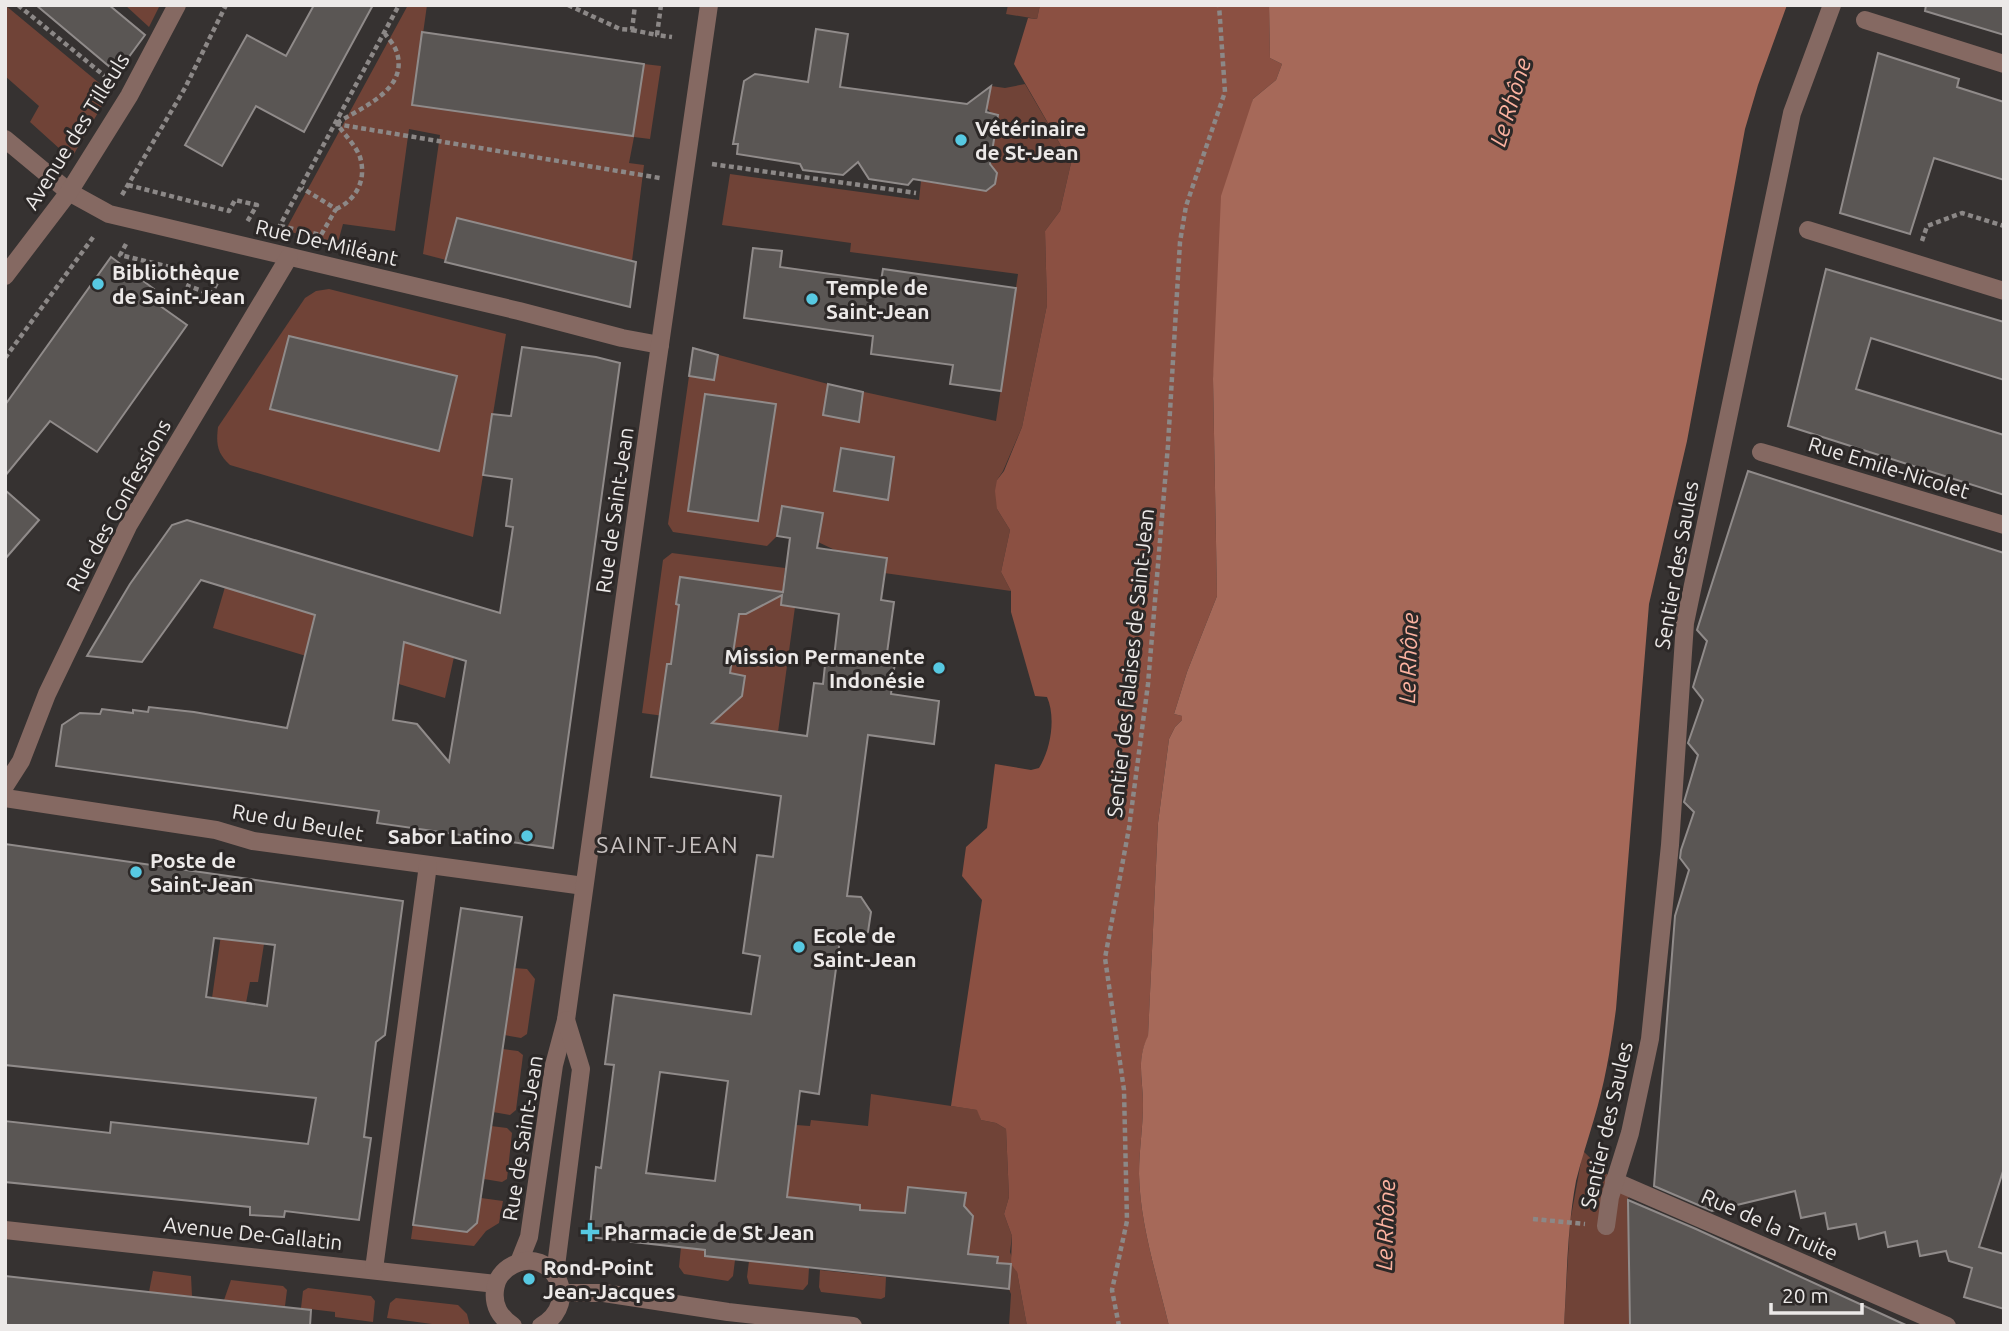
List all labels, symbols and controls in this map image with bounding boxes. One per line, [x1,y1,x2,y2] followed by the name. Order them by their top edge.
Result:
[18,48,134,214] street label: Avenue des Tilleuls
[1485,54,1535,149] water label: Le Rhône
[975,116,1086,164] place label: Vétérinaire de St-Jean
[953,132,969,148] marker: Vétérinaire de St-Jean
[253,214,401,270] street label: Rue De-Miléant
[112,260,245,308] place label: Bibliothèque de Saint-Jean
[826,275,930,323] place label: Temple de Saint-Jean
[90,276,106,292] marker: Bibliothèque de Saint-Jean
[804,291,820,307] marker: Temple de Saint-Jean
[61,415,175,595] street label: Rue des Confessions
[590,426,638,594] street label: Rue de Saint-Jean
[1806,431,1972,503] street label: Rue Emile-Nicolet
[1649,479,1703,651] street label: Sentier des Saules
[1102,507,1158,819] street label: Sentier des falaises de Saint-Jean
[1394,612,1422,704] water label: Le Rhône
[724,644,925,692] place label: Mission Permanente Indonésie
[931,660,947,676] marker: Mission Permanente Indonésie
[231,799,365,845] street label: Rue du Beulet
[388,824,513,848] place label: Sabor Latino
[519,828,535,844] marker: Sabor Latino
[596,832,740,857] district label: SAINT-JEAN
[150,848,254,896] place label: Poste de Saint-Jean
[128,864,144,880] marker: Poste de Saint-Jean
[813,923,917,971] place label: Ecole de Saint-Jean
[791,939,807,955] marker: Ecole de Saint-Jean
[1575,1039,1637,1211] street label: Sentier des Saules
[497,1054,547,1222] street label: Rue de Saint-Jean
[1371,1179,1399,1271] water label: Le Rhône
[1698,1183,1842,1265] street label: Rue de la Truite
[162,1212,344,1254] street label: Avenue De-Gallatin
[604,1220,815,1244] place label: Pharmacie de St Jean
[582,1224,598,1240] marker: Pharmacie de St Jean
[543,1255,675,1303] place label: Rond-Point Jean-Jacques
[521,1271,537,1287] marker: Rond-Point Jean-Jacques
[1771,1272,1862,1316] scale bar
[1782,1283,1829,1307] text: 20 m

